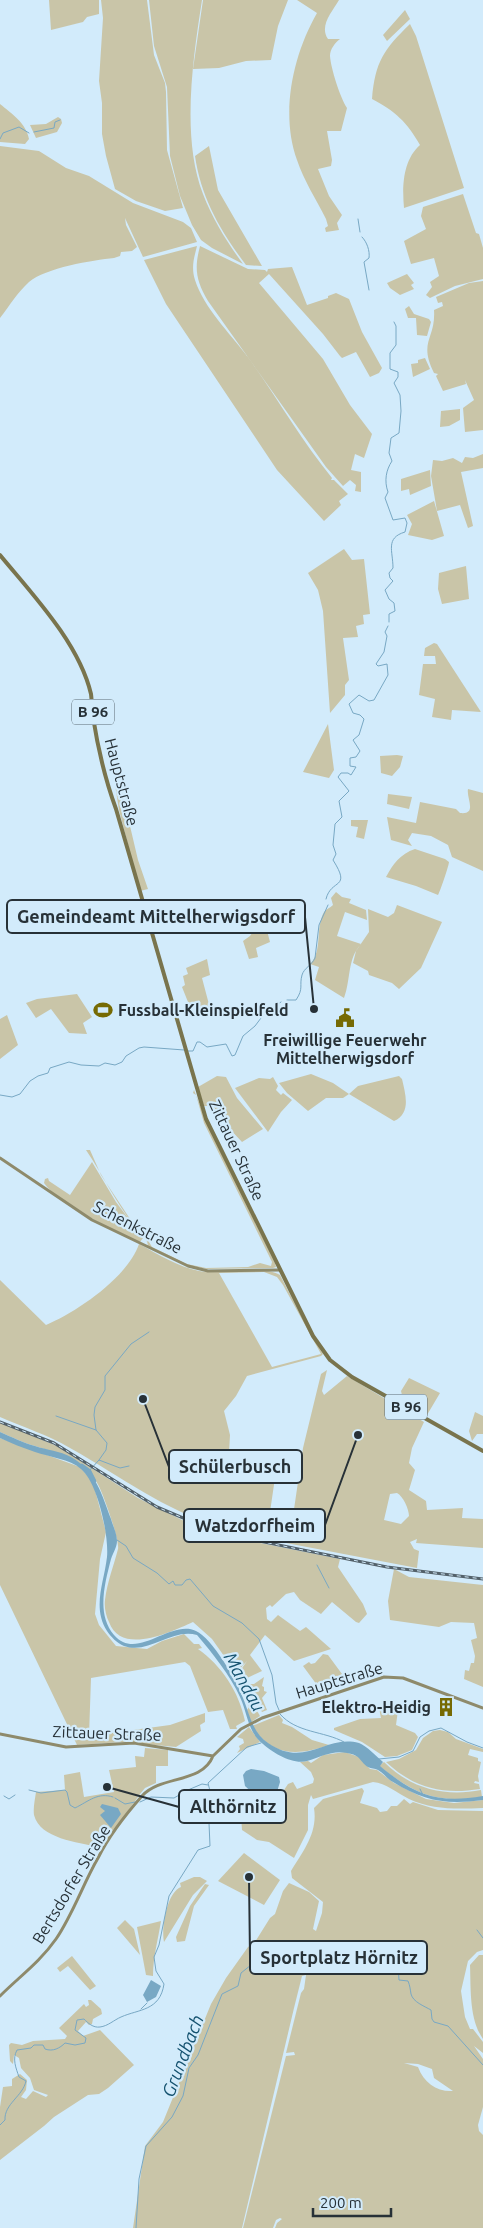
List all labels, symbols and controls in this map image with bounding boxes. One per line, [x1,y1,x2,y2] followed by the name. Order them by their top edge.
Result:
[72,700,114,724] road number: B 96
[102,736,142,828] street label: Hauptstraße
[7,900,305,933] callout: Gemeindeamt Mittelherwigsdorf
[17,906,296,926] text: Gemeindeamt Mittelherwigsdorf
[92,999,114,1021] sports icon: Fussball-Kleinspielfeld
[118,1001,289,1019] place label: Fussball-Kleinspielfeld
[334,1007,356,1029] public building icon: Freiwillige Feuerwehr Mittelherwigsdorf
[263,1031,427,1067] place label: Freiwillige Feuerwehr Mittelherwigsdorf
[206,1097,268,1203] street label: Zittauer Straße
[91,1197,185,1257] street label: Schenkstraße
[385,1394,427,1420] road number: B 96
[169,1450,302,1483] callout: Schülerbusch
[179,1456,291,1476] text: Schülerbusch
[184,1509,325,1542] callout: Watzdorfheim
[195,1515,315,1535] text: Watzdorfheim
[221,1648,269,1715] water label: Mandau
[293,1658,385,1702] street label: Hauptstraße
[435,1696,457,1718] building icon: Elektro-Heidig
[321,1698,431,1716] place label: Elektro-Heidig
[52,1722,162,1744] street label: Zittauer Straße
[179,1790,286,1823] callout: Althörnitz
[190,1796,277,1816] text: Althörnitz
[28,1821,114,1947] street label: Bertsdorfer Straße
[250,1941,427,1974] callout: Sportplatz Hörnitz
[260,1947,418,1967] text: Sportplatz Hörnitz
[157,2012,207,2100] water label: Grundbach
[313,2186,390,2218] scale bar
[320,2194,362,2211] text: 200 m

